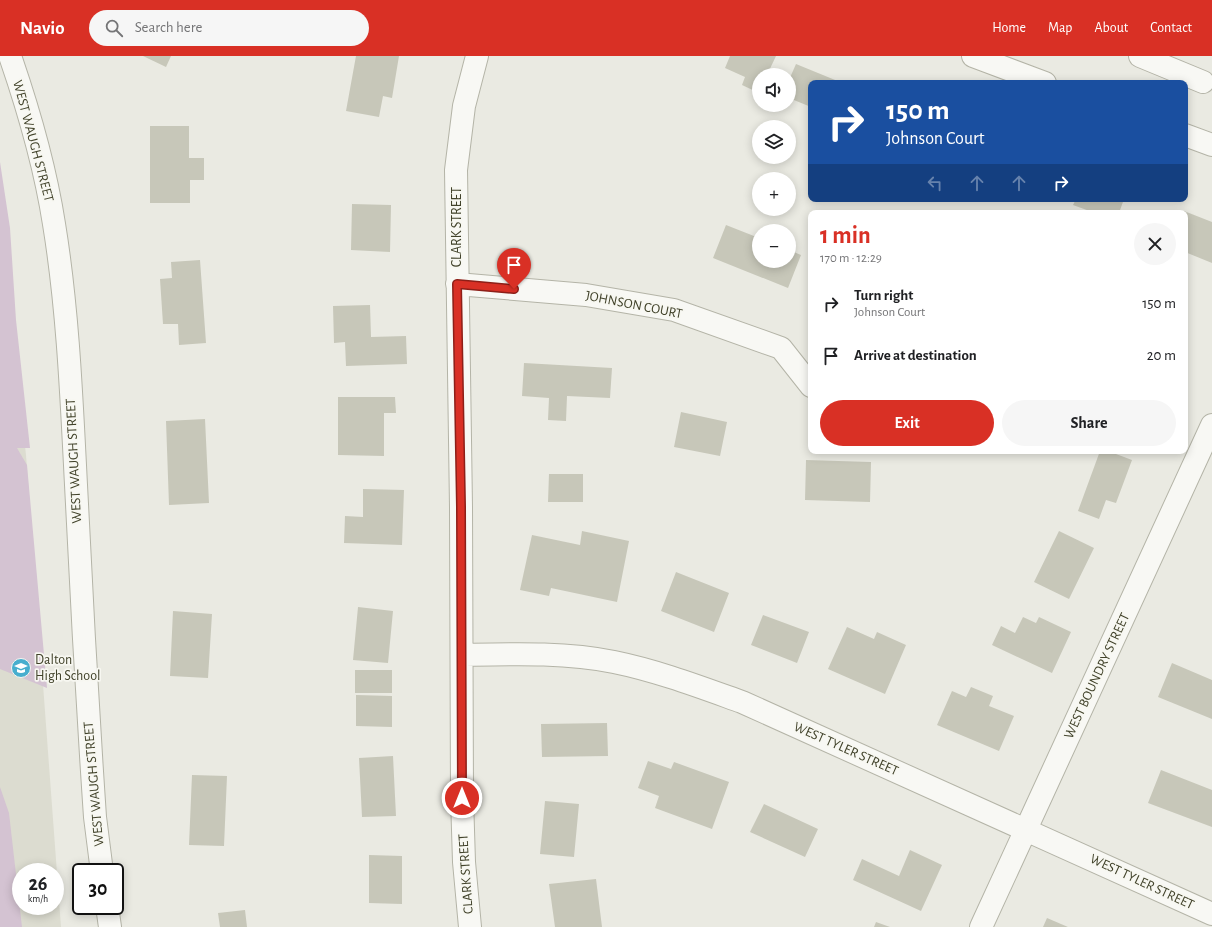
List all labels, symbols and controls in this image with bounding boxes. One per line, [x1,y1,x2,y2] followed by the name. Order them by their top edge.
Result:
[89,10,369,46] search box
[103,17,125,39] icon: search
[20,19,65,38] text: Navio
[135,20,203,35] text: Search here
[992,21,1026,35] text: Home
[1048,21,1072,35] text: Map
[1094,21,1128,35] text: About
[1150,21,1192,35] text: Contact
[752,68,796,268] map controls
[752,68,796,112] button: sound
[10,79,56,203] street label: WEST WAUGH STREET
[820,96,872,148] icon: right
[886,97,950,125] text: 150 m
[752,120,796,164] button: layers
[886,130,985,148] text: Johnson Court
[752,172,796,216] button: +
[924,172,946,194] icon: left
[966,172,988,194] icon: ahead
[1008,172,1030,194] icon: ahead
[1050,172,1072,194] icon: right
[450,187,464,267] street label: CLARK STREET
[1134,223,1176,265] button: close
[752,224,796,268] button: −
[820,224,871,248] text: 1 min
[497,248,531,289] pin
[820,252,882,265] text: 170 m · 12:29
[503,254,525,276] icon: arrive
[854,288,913,303] text: Turn right
[584,289,684,321] street label: JOHNSON COURT
[820,293,842,315] icon: right
[1142,296,1176,311] text: 150 m
[854,306,925,319] text: Johnson Court
[820,345,842,367] icon: arrive
[854,348,977,363] text: Arrive at destination
[1147,348,1176,363] text: 20 m
[64,398,84,524] street label: WEST WAUGH STREET
[820,400,994,446] button: Exit
[1002,400,1176,446] button: Share
[1062,611,1132,741] street label: WEST BOUNDRY STREET
[35,653,101,683] place label: Dalton High School
[10,657,32,679] school or university icon: Dalton High School
[792,720,901,778] street label: WEST TYLER STREET
[82,721,106,847] street label: WEST WAUGH STREET
[441,777,483,819] position arrow
[456,833,476,915] street label: CLARK STREET
[1088,852,1196,912] street label: WEST TYLER STREET
[72,863,124,915] speed limit sign: 30
[28,874,48,894] text: 26
[28,894,48,904] text: km/h

